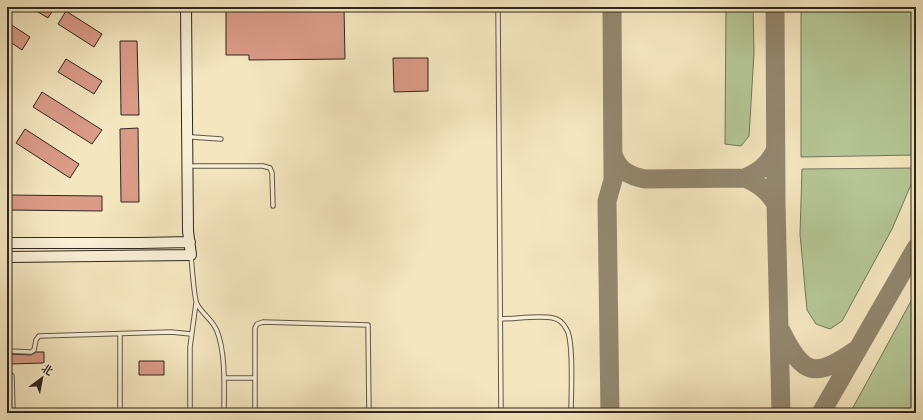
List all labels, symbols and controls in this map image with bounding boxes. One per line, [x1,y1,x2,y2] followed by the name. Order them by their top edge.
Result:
[22,358,62,398] north arrow
[39,362,55,378] text: 北

